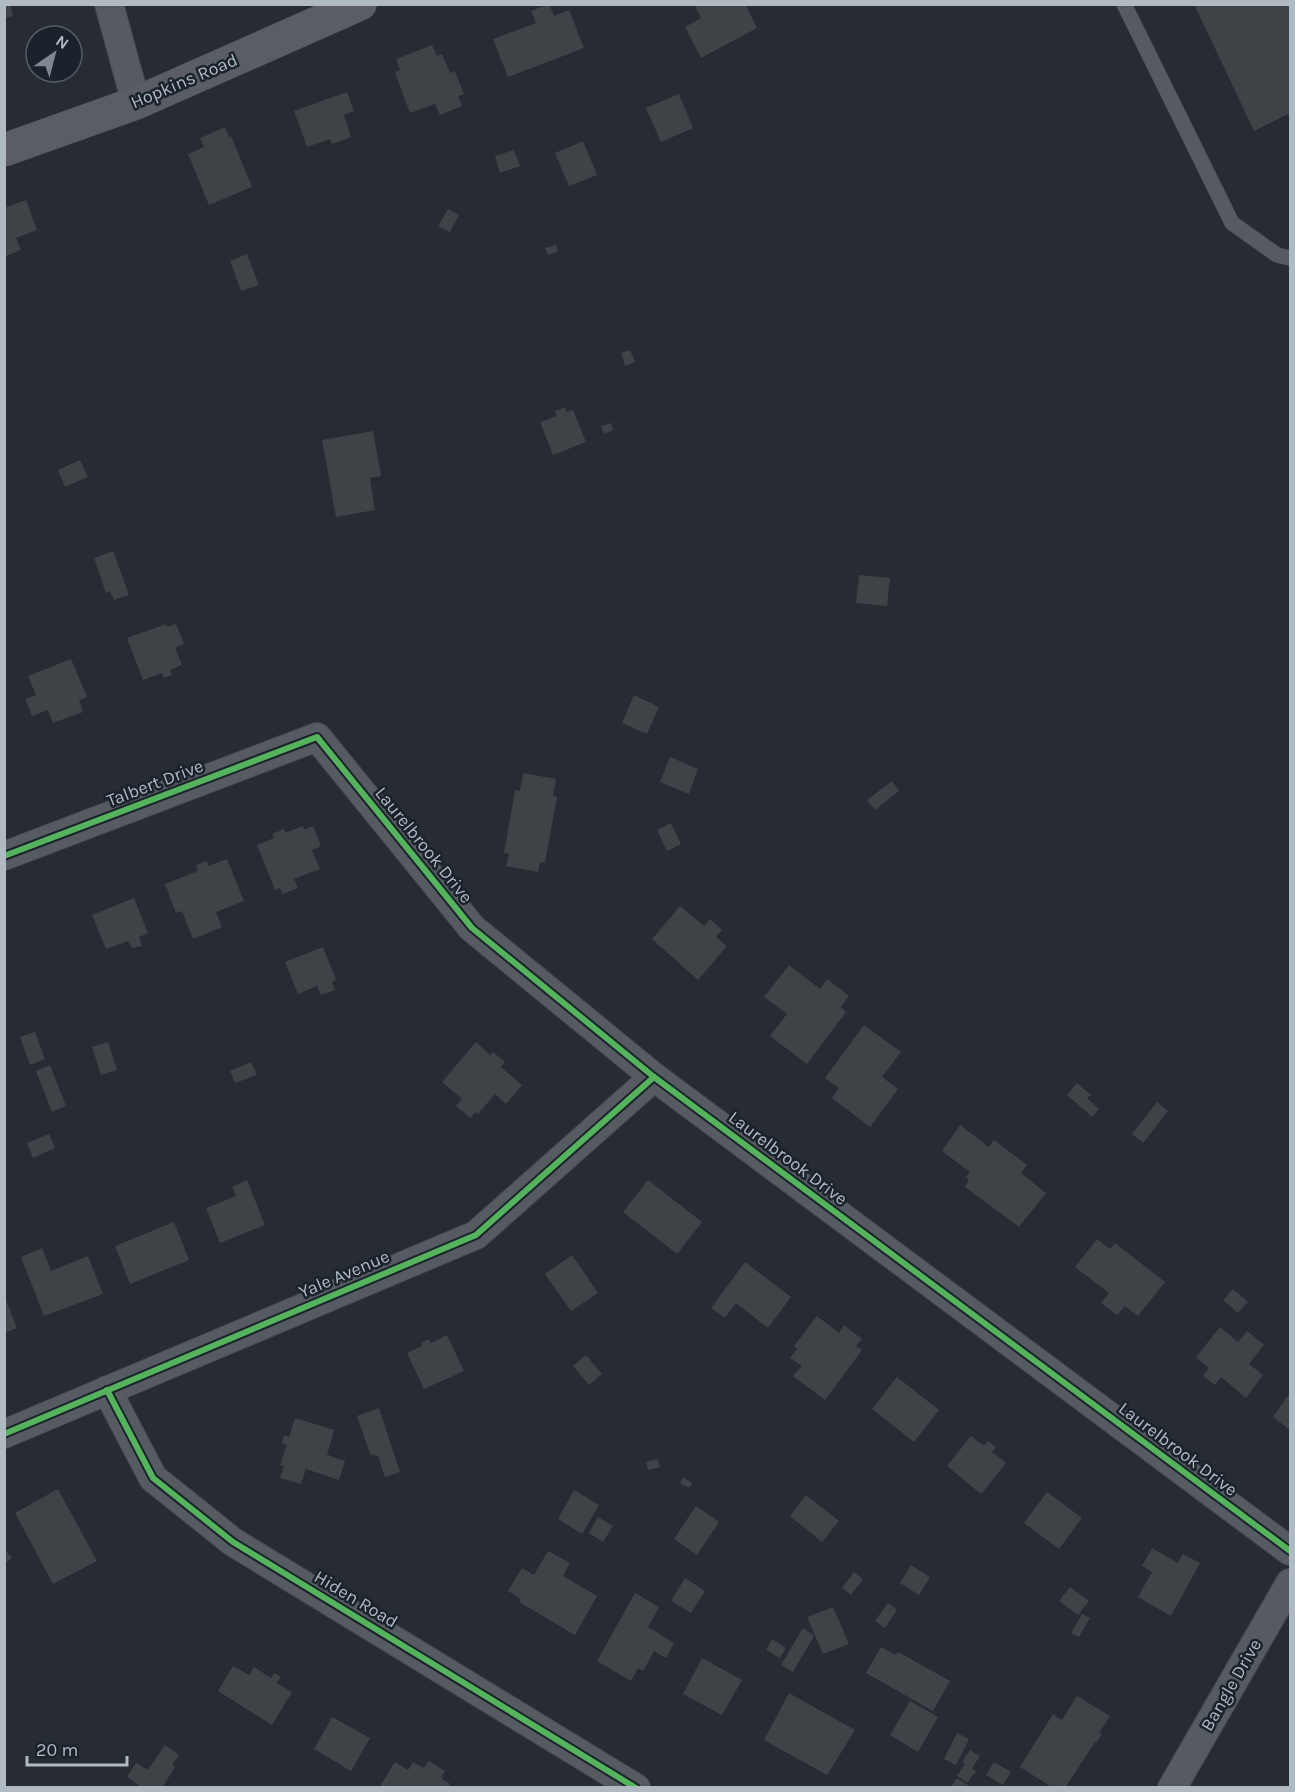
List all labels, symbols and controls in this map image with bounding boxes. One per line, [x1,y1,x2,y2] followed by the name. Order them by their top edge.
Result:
[24,24,84,84] north arrow
[52,31,72,53] text: N
[127,49,241,113] street label: Hopkins Road
[103,754,207,812] street label: Talbert Drive
[370,782,478,908] street label: Laurelbrook Drive
[724,1106,852,1210] street label: Laurelbrook Drive
[295,1245,393,1303] street label: Yale Avenue
[1114,1397,1242,1501] street label: Laurelbrook Drive
[310,1565,402,1633] street label: Hiden Road
[1196,1635,1266,1735] street label: Bangle Drive
[27,1729,128,1767] scale bar
[36,1739,78,1761] text: 20 m

